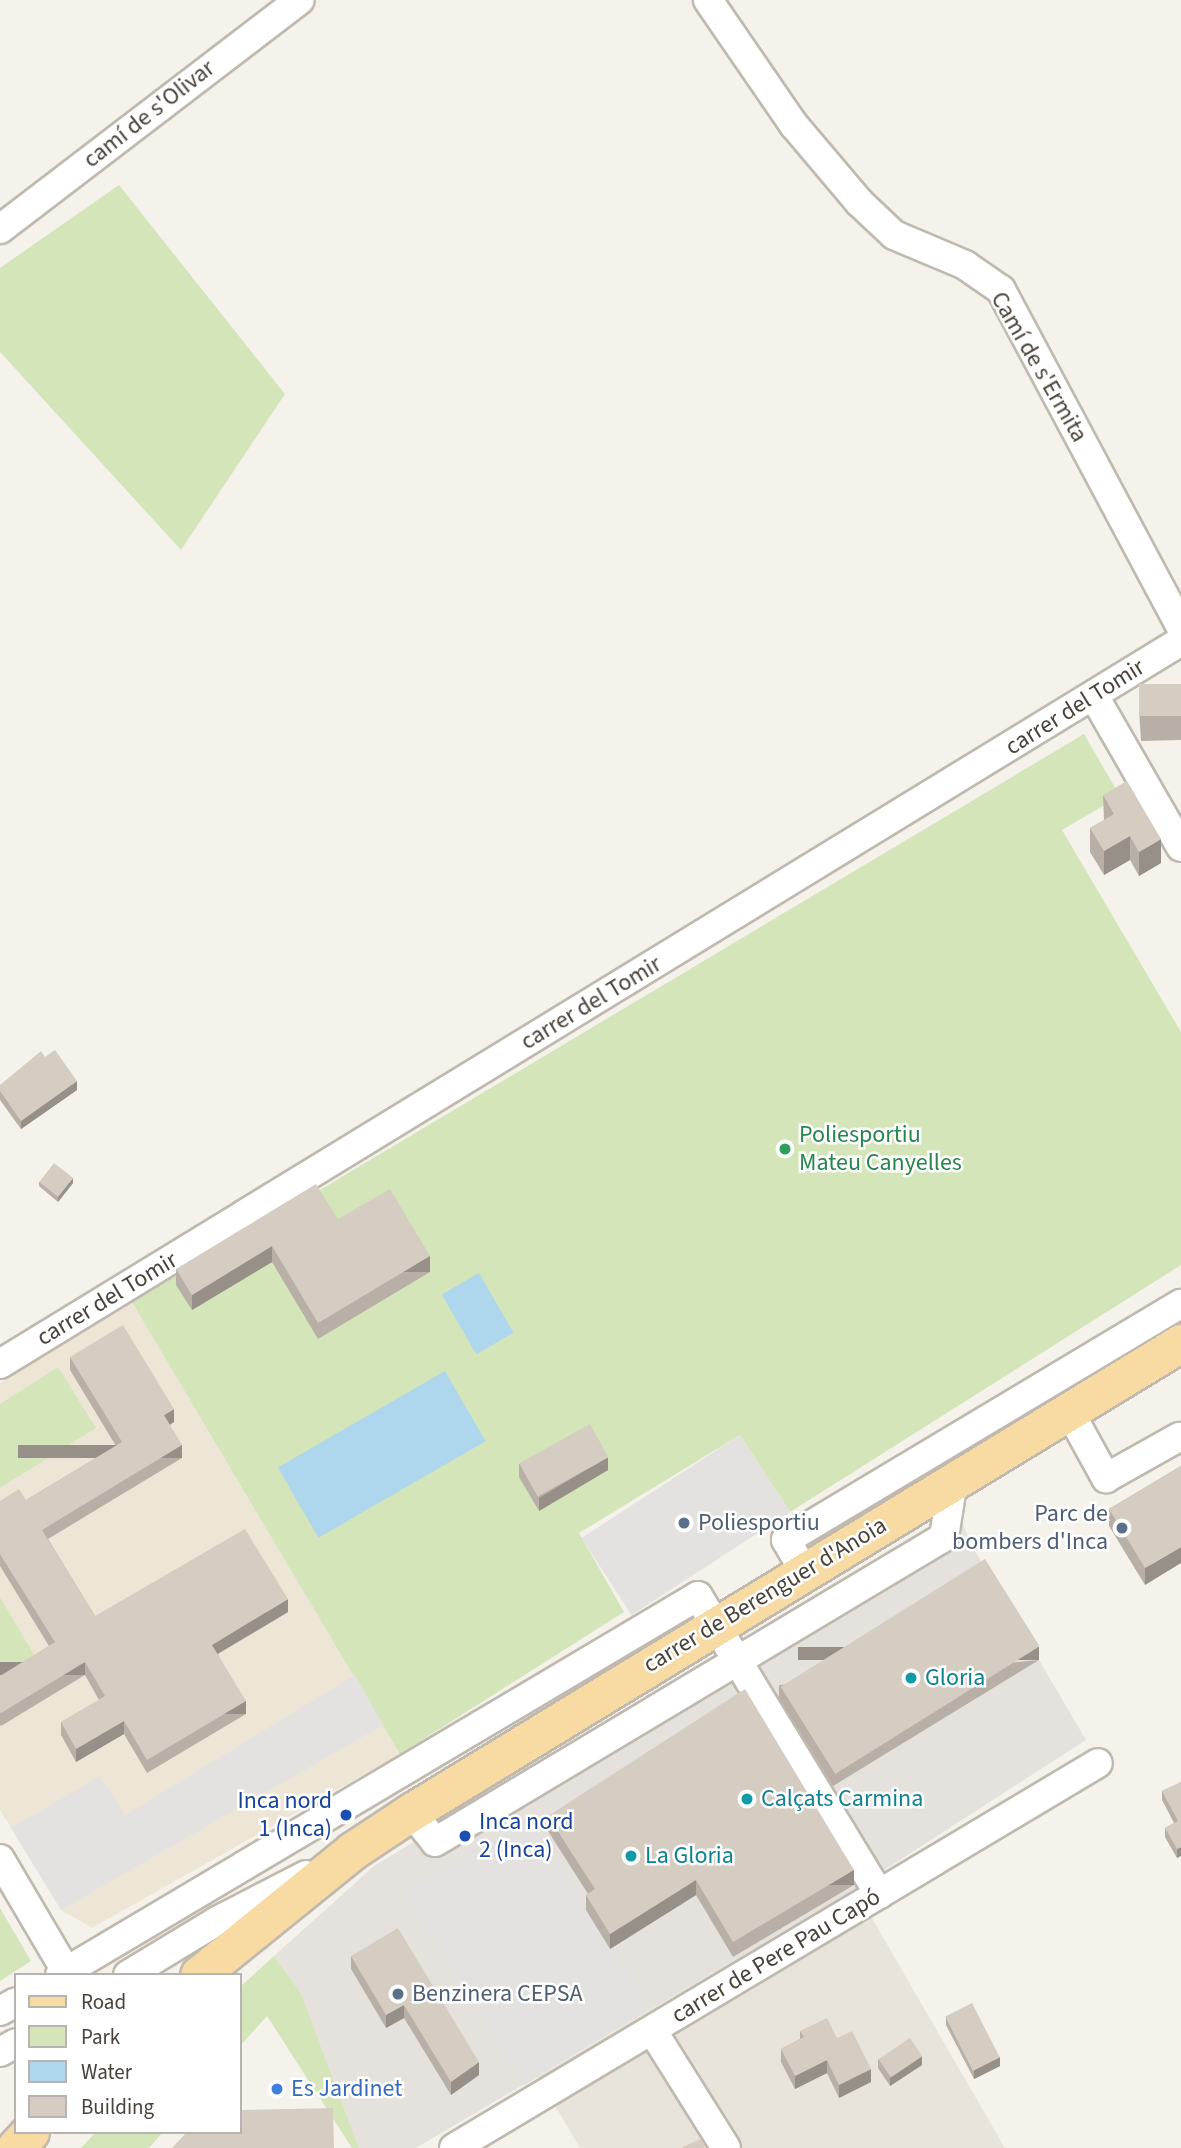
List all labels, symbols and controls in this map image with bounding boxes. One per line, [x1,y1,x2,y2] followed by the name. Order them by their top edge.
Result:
[78,54,220,174] street label: camí de s'Olivar
[984,287,1094,447] street label: Camí de s'Ermita
[1000,653,1150,761] street label: carrer del Tomir
[516,950,666,1056] street label: carrer del Tomir
[799,1121,962,1177] place label: Poliesportiu Mateu Canyelles
[777,1141,793,1157] marker: Poliesportiu Mateu Canyelles
[32,1246,182,1352] street label: carrer del Tomir
[952,1500,1108,1556] place label: Parc de bombers d'Inca
[698,1509,820,1537] place label: Poliesportiu
[638,1511,892,1679] street label: carrer de Berenguer d'Anoia
[676,1515,692,1531] marker: Poliesportiu
[1114,1520,1130,1536] marker: Parc de bombers d'Inca
[925,1664,985,1692] place label: Gloria
[903,1670,919,1686] marker: Gloria
[761,1785,923,1813] place label: Calçats Carmina
[237,1787,332,1843] place label: Inca nord 1 (Inca)
[739,1791,755,1807] marker: Calçats Carmina
[338,1807,354,1823] marker: Inca nord 1 (Inca)
[479,1808,574,1864] place label: Inca nord 2 (Inca)
[457,1828,473,1844] marker: Inca nord 2 (Inca)
[645,1842,734,1870] place label: La Gloria
[623,1848,639,1864] marker: La Gloria
[666,1882,886,2030] street label: carrer de Pere Pau Capó
[14,1973,242,2134] legend
[412,1980,582,2008] place label: Benzinera CEPSA
[390,1986,406,2002] marker: Benzinera CEPSA
[81,1987,126,2017] text: Road
[81,2022,120,2052] text: Park
[81,2057,132,2087] text: Water
[291,2075,402,2103] place label: Es Jardinet
[269,2081,285,2097] marker: Es Jardinet
[81,2092,154,2122] text: Building

